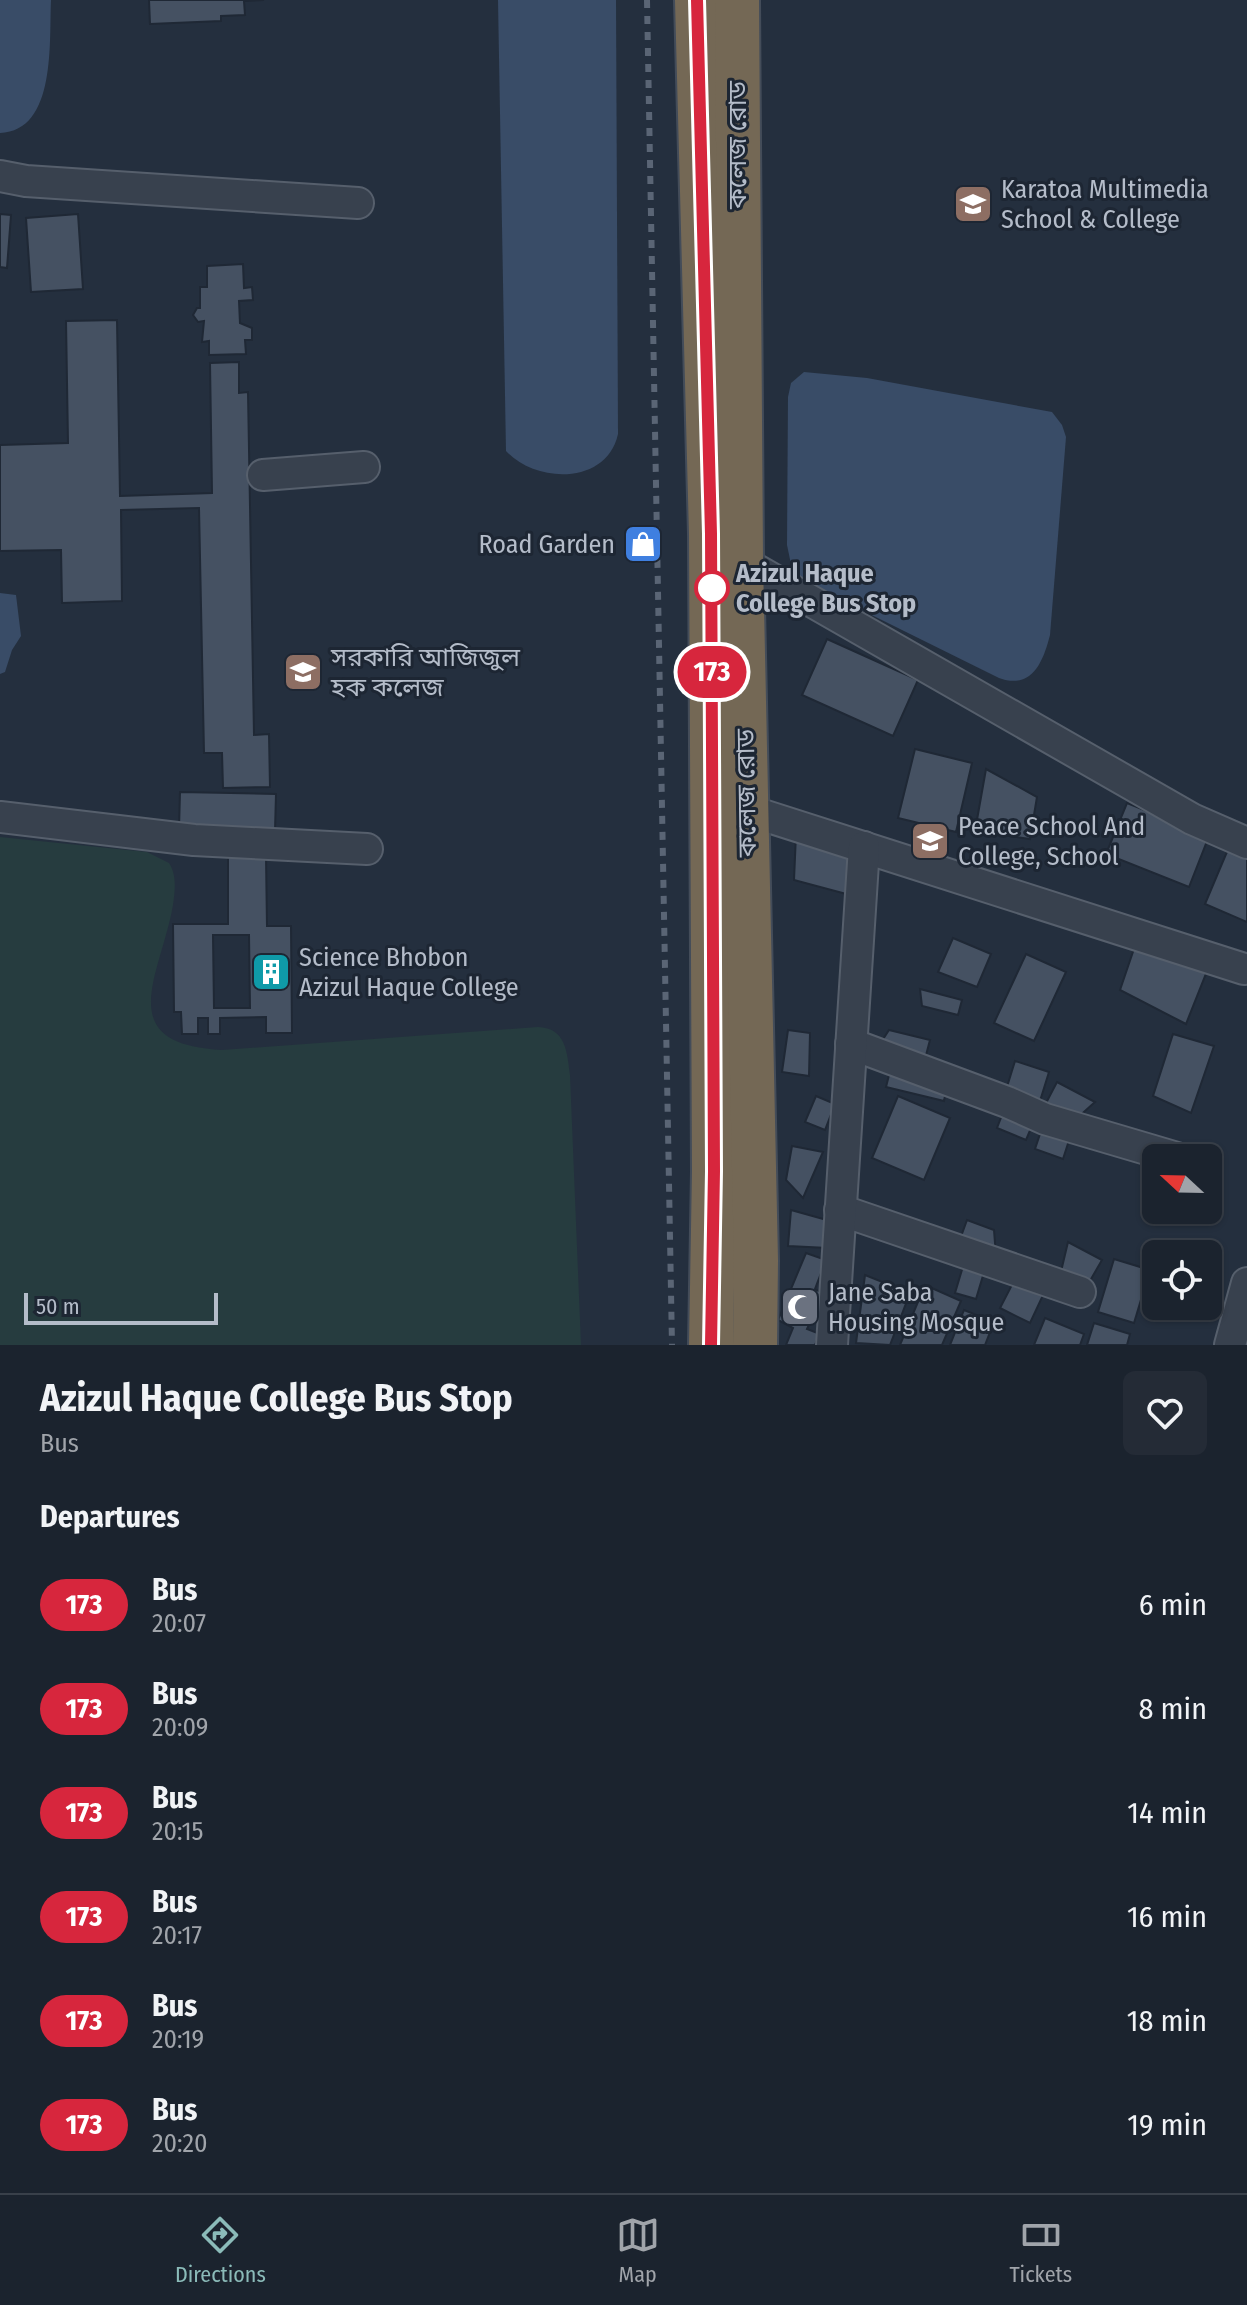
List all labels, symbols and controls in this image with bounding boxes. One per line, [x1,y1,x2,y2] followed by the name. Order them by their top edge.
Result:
[722,80,753,210] street label: কলেজ রোড
[1001,174,1209,235] place label: Karatoa Multimedia School & College
[952,183,994,225] school or university icon: Karatoa Multimedia School & College
[622,523,664,565] shop icon: Road Garden
[479,529,615,560] place label: Road Garden
[735,558,916,619] place label: Azizul Haque College Bus Stop
[695,571,729,605] marker: Azizul Haque College Bus Stop
[330,642,521,703] place label: সরকারি আজিজুল হক কলেজ
[666,646,758,698] line badge: 173
[282,651,324,693] school or university icon: সরকারি আজিজুল হক কলেজ
[694,655,730,688] text: 173
[730,728,763,858] street label: কলেজ রোড
[958,811,1145,872] place label: Peace School And College, School
[909,820,951,862] school or university icon: Peace School And College, School
[299,942,519,1003] place label: Science Bhobon Azizul Haque College
[250,951,292,993] building icon: Science Bhobon Azizul Haque College
[1142,1144,1222,1224] north arrow
[1142,1144,1222,1320] map controls
[1142,1240,1222,1320] button: locate
[828,1277,1004,1338] place label: Jane Saba Housing Mosque
[779,1286,821,1328] mosque icon: Jane Saba Housing Mosque
[24,1289,218,1325] scale bar
[36,1293,80,1320] text: 50 m
[1123,1371,1207,1455] button: heart
[40,1375,513,1421] text: Azizul Haque College Bus Stop
[40,1428,79,1459] text: Bus
[40,1499,180,1535] text: Departures
[152,1572,197,1608] text: Bus
[1139,1587,1207,1623] text: 6 min
[66,1588,102,1621] text: 173
[152,1608,206,1639] text: 20:07
[152,1676,197,1712] text: Bus
[1139,1691,1207,1727] text: 8 min
[66,1692,102,1725] text: 173
[152,1712,209,1743] text: 20:09
[152,1780,197,1816] text: Bus
[1127,1795,1207,1831] text: 14 min
[66,1796,102,1829] text: 173
[152,1816,204,1847] text: 20:15
[152,1884,197,1920] text: Bus
[1127,1899,1207,1935] text: 16 min
[66,1900,102,1933] text: 173
[152,1920,202,1951] text: 20:17
[152,1988,197,2024] text: Bus
[1127,2003,1207,2039] text: 18 min
[66,2004,102,2037] text: 173
[152,2024,204,2055] text: 20:19
[152,2092,197,2128] text: Bus
[1127,2107,1207,2143] text: 19 min
[66,2108,102,2141] text: 173
[152,2128,208,2159] text: 20:20
[175,2213,266,2288] tab: Directions
[616,2213,660,2288] tab: Map
[1009,2213,1072,2288] tab: Tickets

